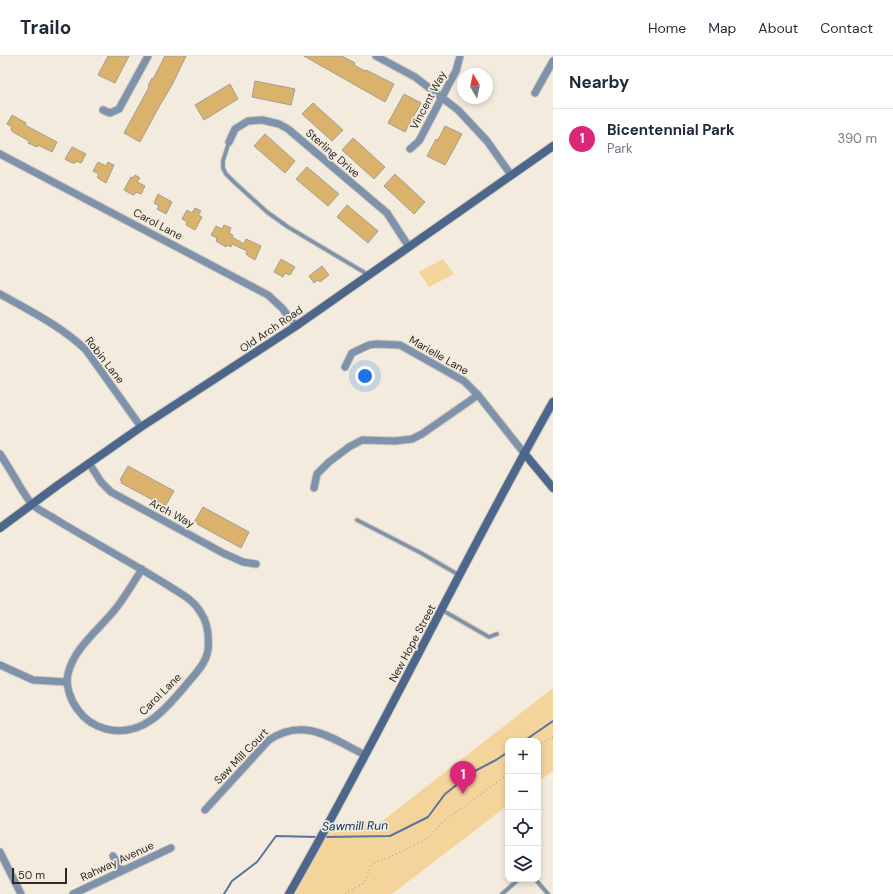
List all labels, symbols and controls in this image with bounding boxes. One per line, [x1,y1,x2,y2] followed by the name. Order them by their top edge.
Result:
[20,15,71,40] text: Trailo
[648,19,686,37] text: Home
[708,19,736,37] text: Map
[758,19,798,37] text: About
[820,19,873,37] text: Contact
[407,68,449,132] street label: Vincent Way
[457,68,493,104] north arrow
[569,71,629,93] text: Nearby
[607,120,735,140] text: Bicentennial Park
[303,126,363,180] street label: Sterling Drive
[580,130,584,147] text: 1
[838,130,877,147] text: 390 m
[607,140,633,157] text: Park
[131,205,185,243] street label: Carol Lane
[237,303,305,355] street label: Old Arch Road
[407,332,471,378] street label: Marielle Lane
[82,334,128,386] street label: Robin Lane
[355,366,375,386] your location
[147,495,197,531] street label: Arch Way
[386,602,438,684] street label: New Hope Street
[136,670,184,718] street label: Carol Lane
[211,725,271,787] street label: Saw Mill Court
[505,738,541,882] map controls
[505,738,541,774] button: +
[450,761,476,794] pin: 1
[505,774,541,810] button: −
[505,810,541,846] button: locate
[322,817,388,835] water label: Sawmill Run
[78,838,156,884] street label: Rahway Avenue
[505,846,541,882] button: layers
[12,866,67,885] scale bar
[18,868,45,882] text: 50 m

